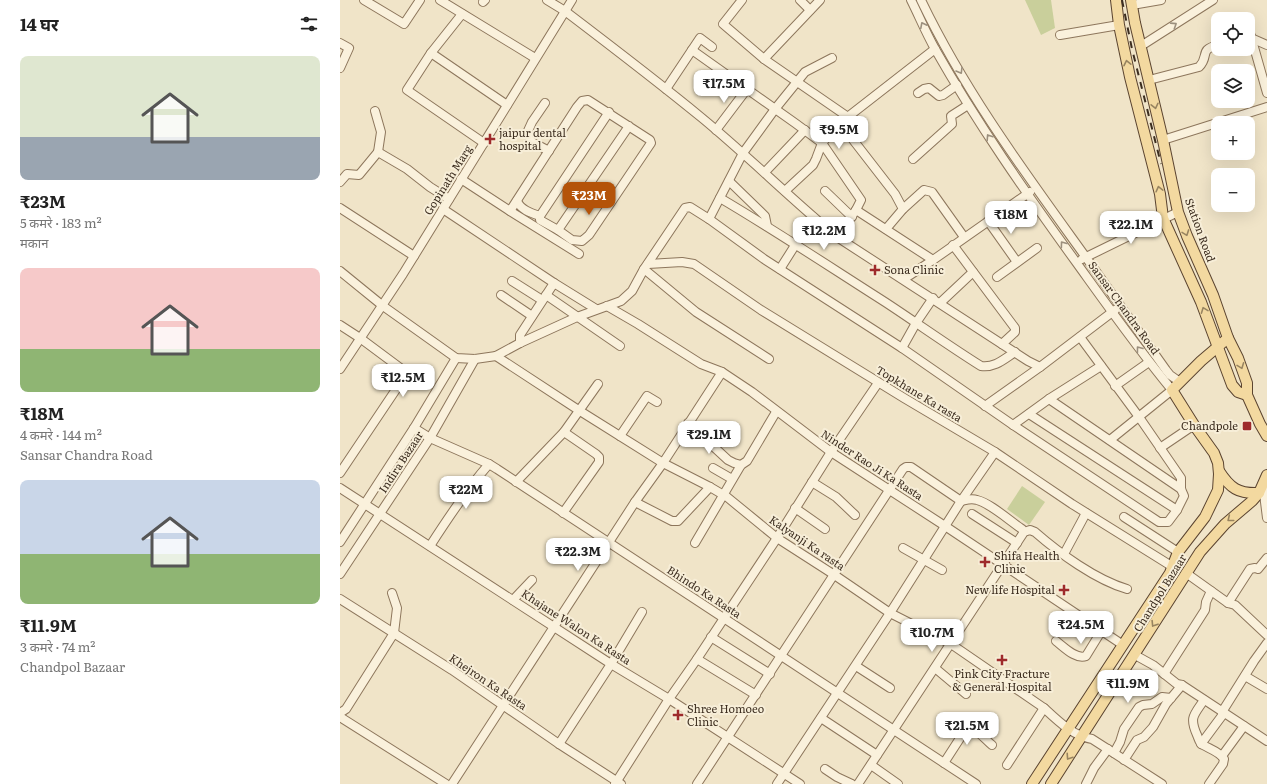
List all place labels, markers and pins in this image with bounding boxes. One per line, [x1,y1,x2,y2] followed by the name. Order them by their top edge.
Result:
[691,70,757,104] pin: ₹17.5M
[811,116,867,150] pin: ₹9.5M
[499,124,566,153] place label: jaipur dental hospital
[484,133,496,145] marker: jaipur dental hospital
[565,182,613,216] pin: ₹23M
[987,201,1035,235] pin: ₹18M
[1098,211,1164,245] pin: ₹22.1M
[791,217,857,251] pin: ₹12.2M
[884,261,944,277] place label: Sona Clinic
[869,264,881,276] marker: Sona Clinic
[370,364,436,398] pin: ₹12.5M
[1181,417,1238,433] place label: Chandpole
[1241,420,1253,432] marker: Chandpole
[676,421,742,455] pin: ₹29.1M
[442,476,490,510] pin: ₹22M
[545,538,611,572] pin: ₹22.3M
[994,547,1060,576] place label: Shifa Health Clinic
[979,556,991,568] marker: Shifa Health Clinic
[965,581,1055,597] place label: New life Hospital
[1058,584,1070,596] marker: New life Hospital
[1048,611,1114,645] pin: ₹24.5M
[899,619,965,653] pin: ₹10.7M
[996,654,1008,666] marker: Pink City Fracture & General Hospital
[952,665,1052,694] place label: Pink City Fracture & General Hospital
[1095,670,1161,704] pin: ₹11.9M
[687,700,764,729] place label: Shree Homoeo Clinic
[672,709,684,721] marker: Shree Homoeo Clinic
[934,712,1000,746] pin: ₹21.5M

